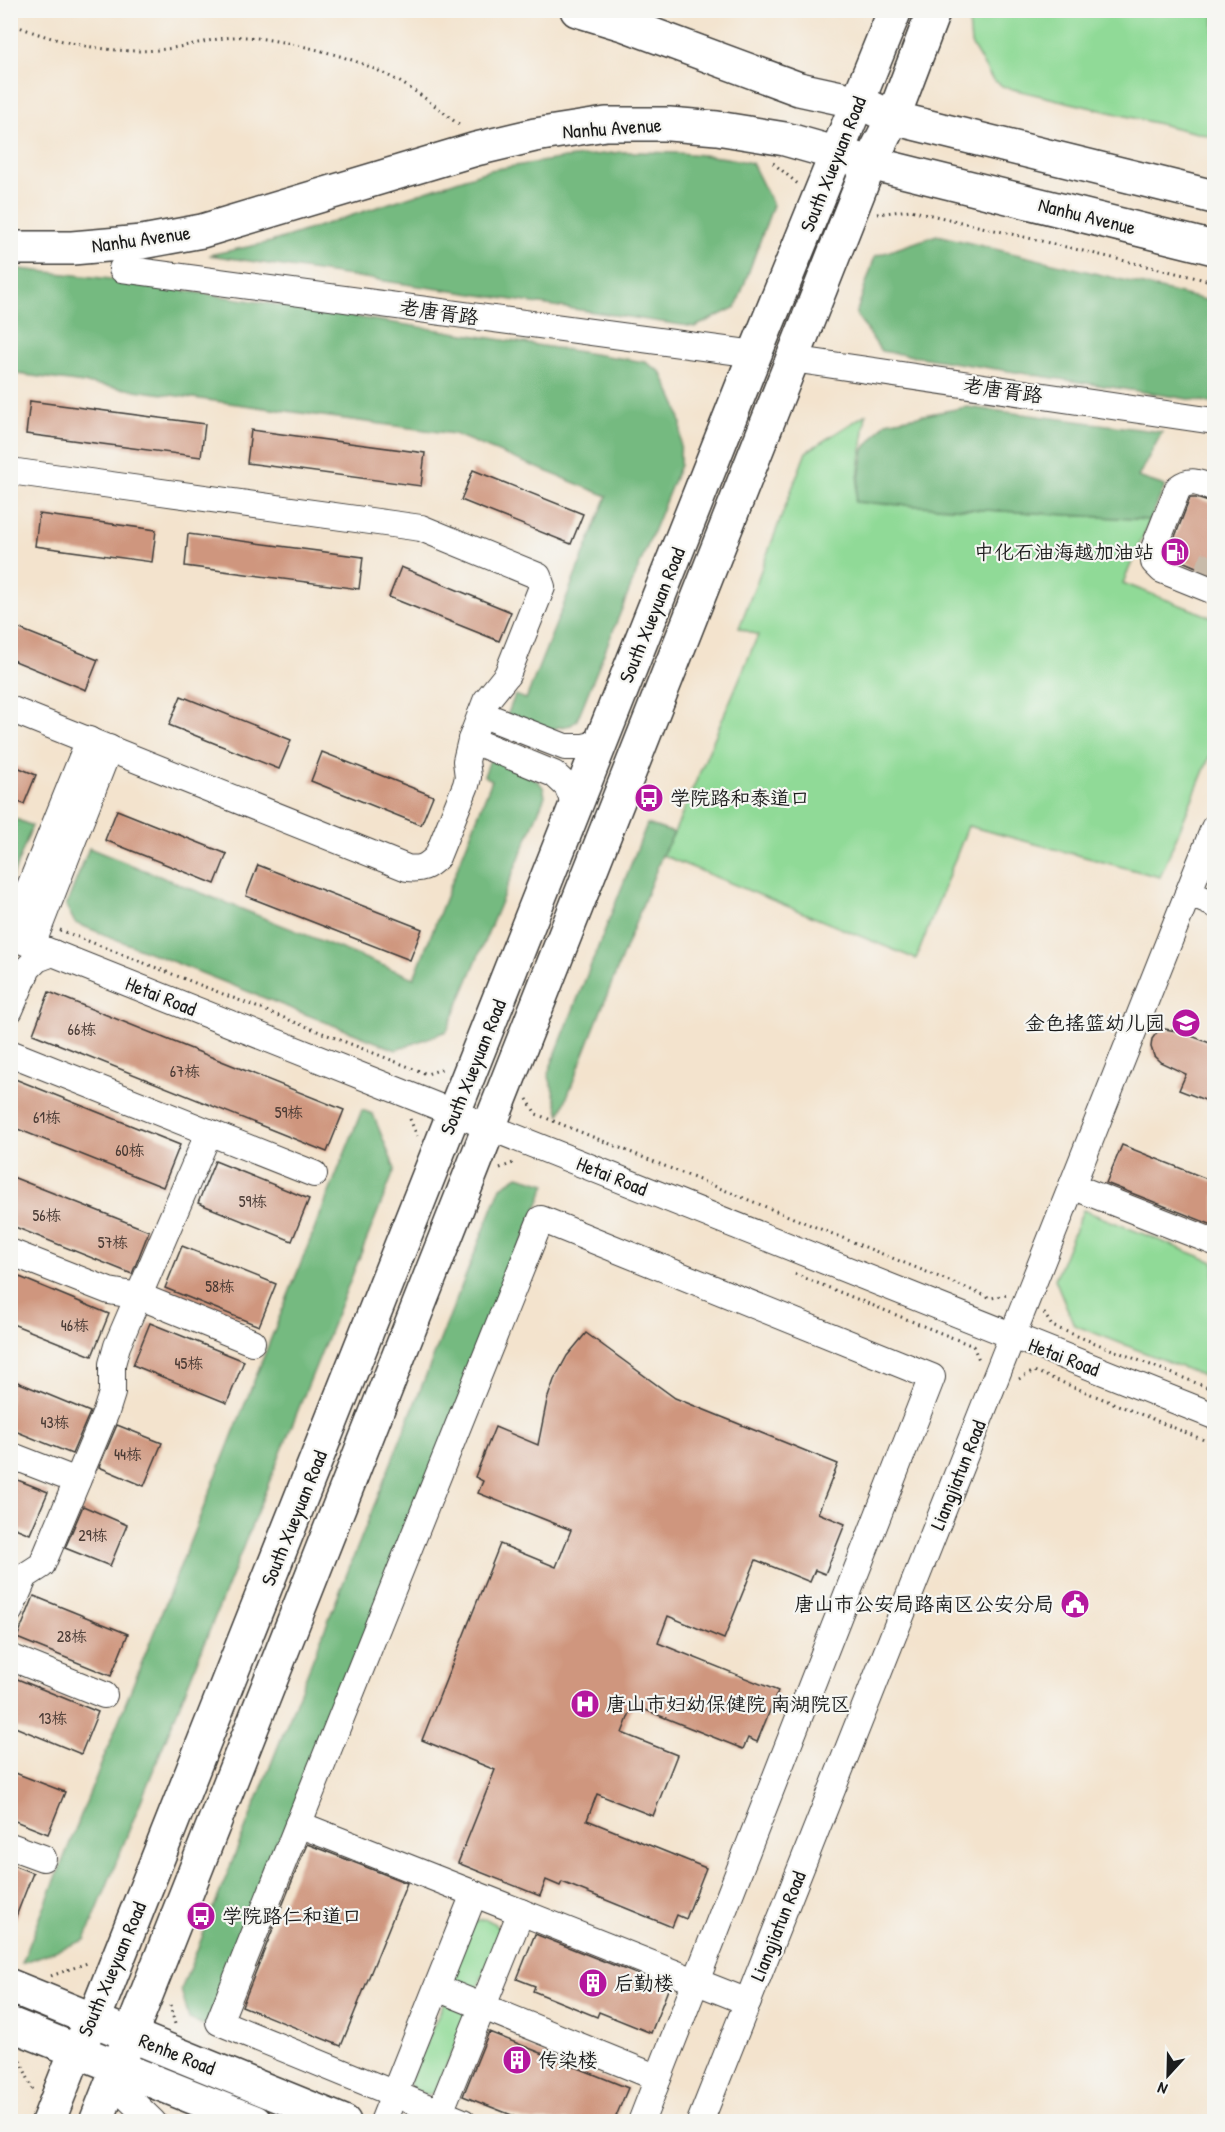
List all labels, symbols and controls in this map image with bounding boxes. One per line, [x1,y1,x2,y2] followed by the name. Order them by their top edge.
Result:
[793,92,872,236] street label: South Xueyuan Road
[562,111,662,144] street label: Nanhu Avenue
[1036,190,1139,241] street label: Nanhu Avenue
[90,218,192,259] street label: Nanhu Avenue
[398,293,482,331] street label: 老唐胥路
[962,371,1046,409] street label: 老唐胥路
[1159,536,1191,568] fuel station icon: 中化石油海越加油站
[974,538,1154,565] place label: 中化石油海越加油站
[612,543,691,687] street label: South Xueyuan Road
[633,782,665,814] bus stop icon: 学院路和泰道口
[670,784,810,811] place label: 学院路和泰道口
[122,969,201,1022] street label: Hetai Road
[433,995,512,1139] street label: South Xueyuan Road
[1170,1007,1202,1039] school or university icon: 金色摇篮幼儿园
[1025,1009,1165,1036] place label: 金色摇篮幼儿园
[68,1018,96,1040] house number: 66栋
[170,1060,200,1082] house number: 67栋
[275,1101,303,1123] house number: 59栋
[33,1106,61,1128] house number: 61栋
[115,1139,145,1161] house number: 60栋
[573,1149,652,1202] street label: Hetai Road
[239,1190,267,1212] house number: 59栋
[32,1204,62,1226] house number: 56栋
[98,1231,128,1253] house number: 57栋
[205,1275,235,1297] house number: 58栋
[61,1314,89,1336] house number: 46栋
[1025,1331,1104,1382] street label: Hetai Road
[175,1352,203,1374] house number: 45栋
[40,1411,70,1433] house number: 43栋
[923,1416,992,1534] street label: Liangjiatun Road
[114,1443,142,1465] house number: 44栋
[254,1446,333,1590] street label: South Xueyuan Road
[78,1524,108,1546] house number: 29栋
[1059,1588,1091,1620] public building icon: 唐山市公安局路南区公安分局
[794,1590,1054,1617] place label: 唐山市公安局路南区公安分局
[57,1625,87,1647] house number: 28栋
[569,1688,601,1720] hospital icon: 唐山市妇幼保健院 南湖院区
[606,1690,851,1717] place label: 唐山市妇幼保健院 南湖院区
[39,1707,67,1729] house number: 13栋
[743,1867,812,1985] street label: Liangjiatun Road
[71,1897,152,2040] street label: South Xueyuan Road
[185,1900,217,1932] bus stop icon: 学院路仁和道口
[222,1902,362,1929] place label: 学院路仁和道口
[577,1967,609,1999] building icon: 后勤楼
[614,1969,674,1996] place label: 后勤楼
[135,2026,219,2081] street label: Renhe Road
[501,2044,533,2076] building icon: 传染楼
[1138,2045,1198,2105] north arrow
[538,2046,598,2073] place label: 传染楼
[1154,2077,1170,2101] text: N

